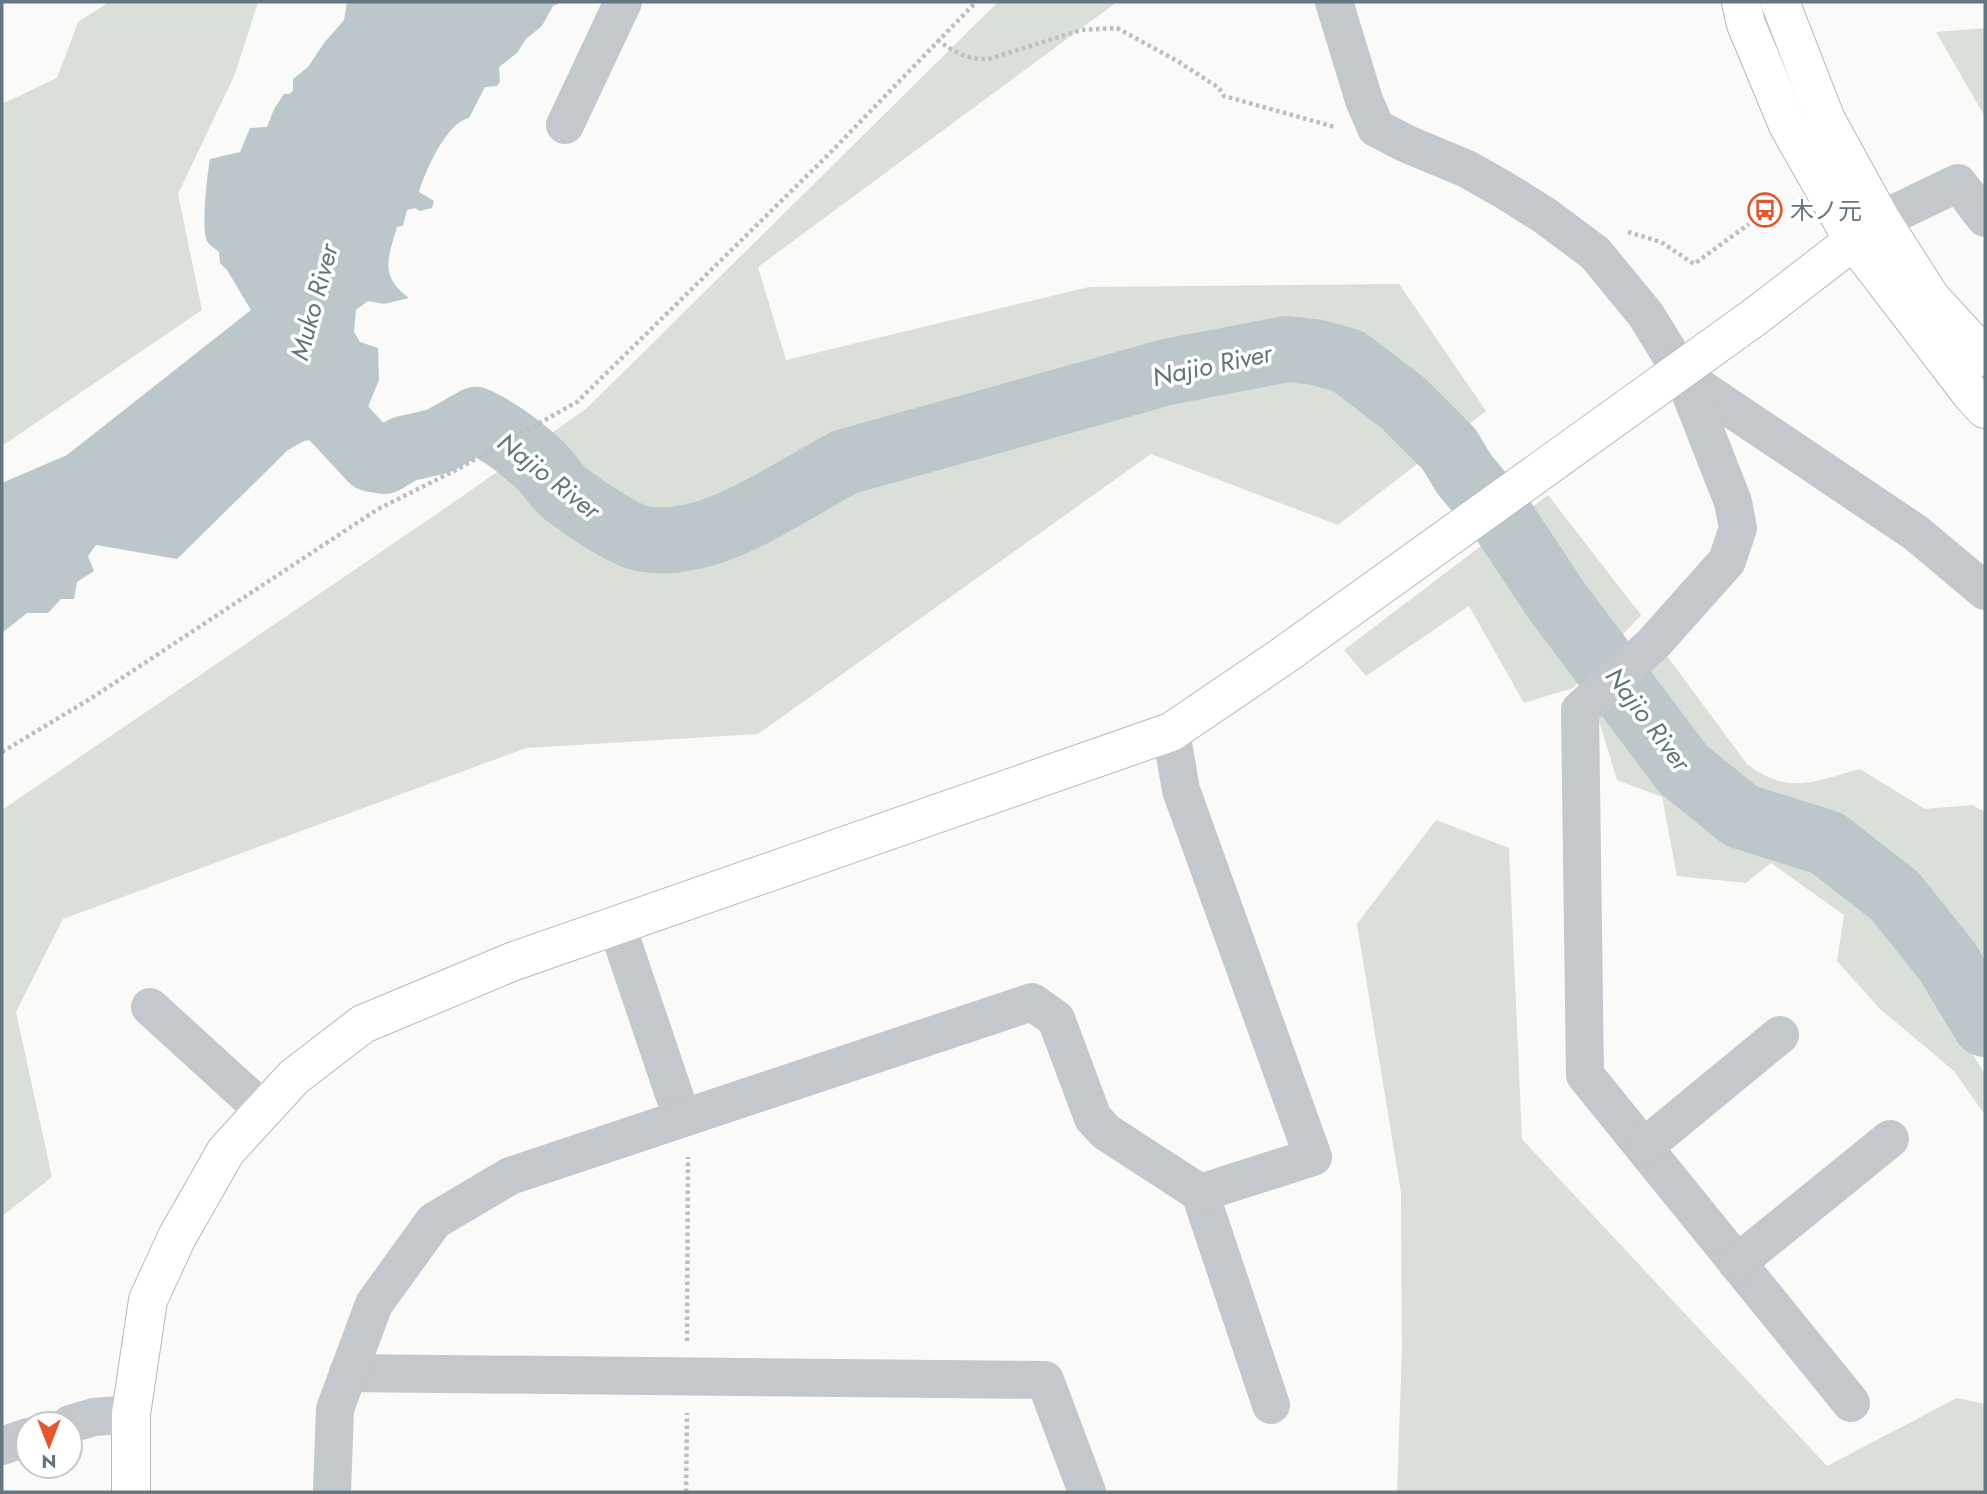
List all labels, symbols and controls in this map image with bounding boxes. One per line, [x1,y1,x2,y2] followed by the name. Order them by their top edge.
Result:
[1746,191,1784,229] bus stop icon: 木ノ元
[1790,193,1862,228] place label: 木ノ元
[280,238,348,364] water label: Muko River
[1149,334,1277,396] water label: Najio River
[489,424,610,529] water label: Najio River
[1596,659,1701,780] water label: Najio River
[14,1410,84,1480] north arrow
[41,1448,57,1475] text: N

